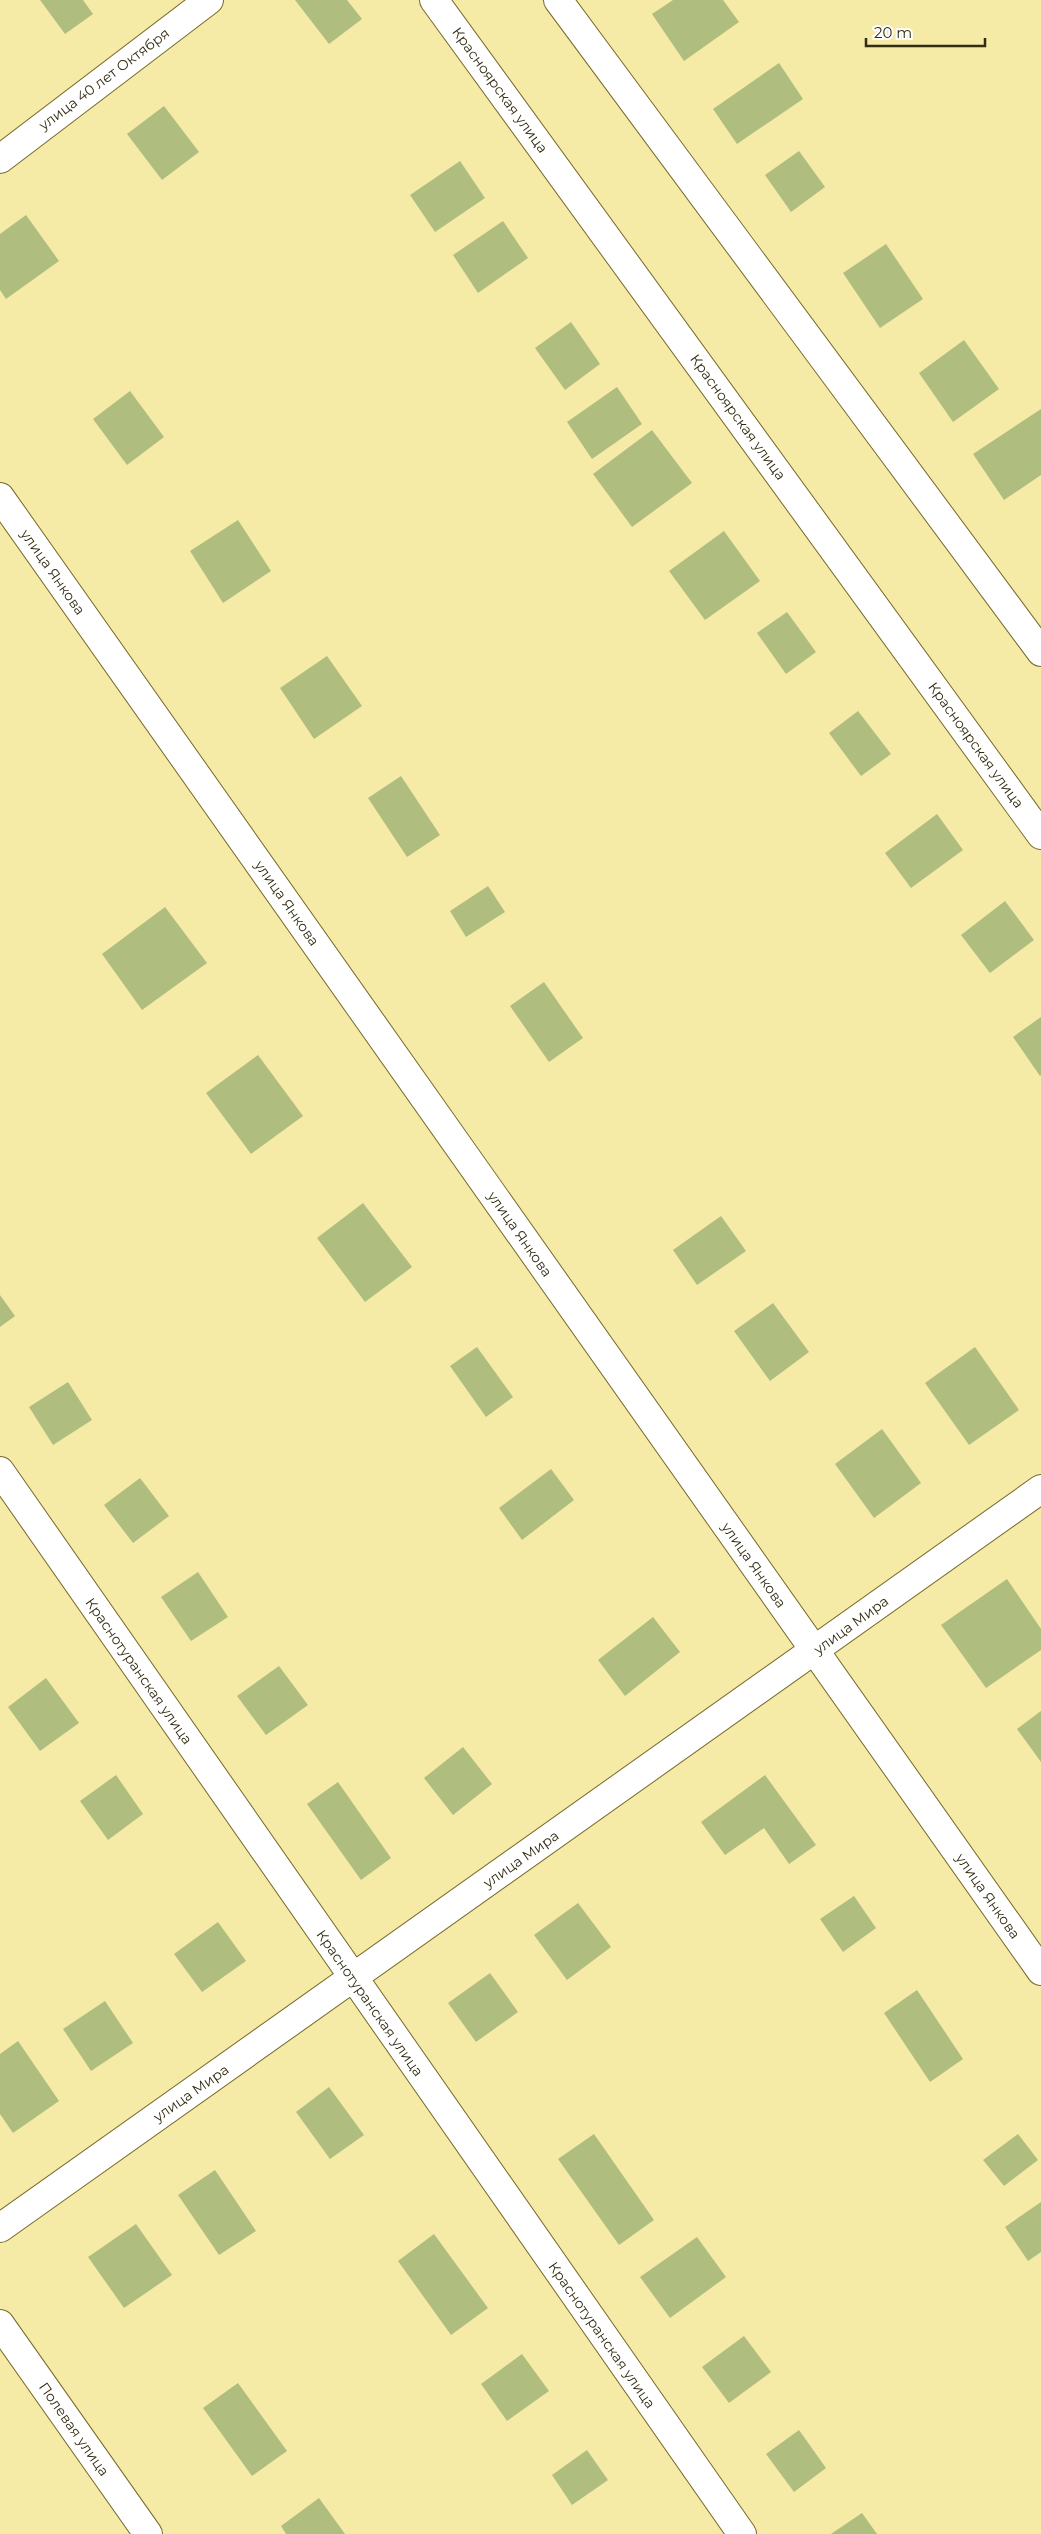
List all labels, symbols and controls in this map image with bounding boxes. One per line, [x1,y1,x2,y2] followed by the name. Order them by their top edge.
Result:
[866,15,985,47] scale bar
[448,23,552,157] street label: Красноярская улица
[874,23,912,42] text: 20 m
[34,24,173,135] street label: улица 40 лет Октября
[686,350,790,484] street label: Красноярская улица
[16,525,89,618] street label: улица Янкова
[924,678,1028,812] street label: Красноярская улица
[250,856,323,949] street label: улица Янкова
[483,1187,556,1280] street label: улица Янкова
[717,1518,790,1611] street label: улица Янкова
[809,1592,892,1659] street label: улица Мира
[81,1594,197,1748] street label: Краснотуранская улица
[479,1826,562,1892] street label: улица Мира
[951,1849,1024,1942] street label: улица Янкова
[312,1926,428,2080] street label: Краснотуранская улица
[149,2060,232,2126] street label: улица Мира
[544,2258,660,2412] street label: Краснотуранская улица
[35,2379,113,2479] street label: Полевая улица

